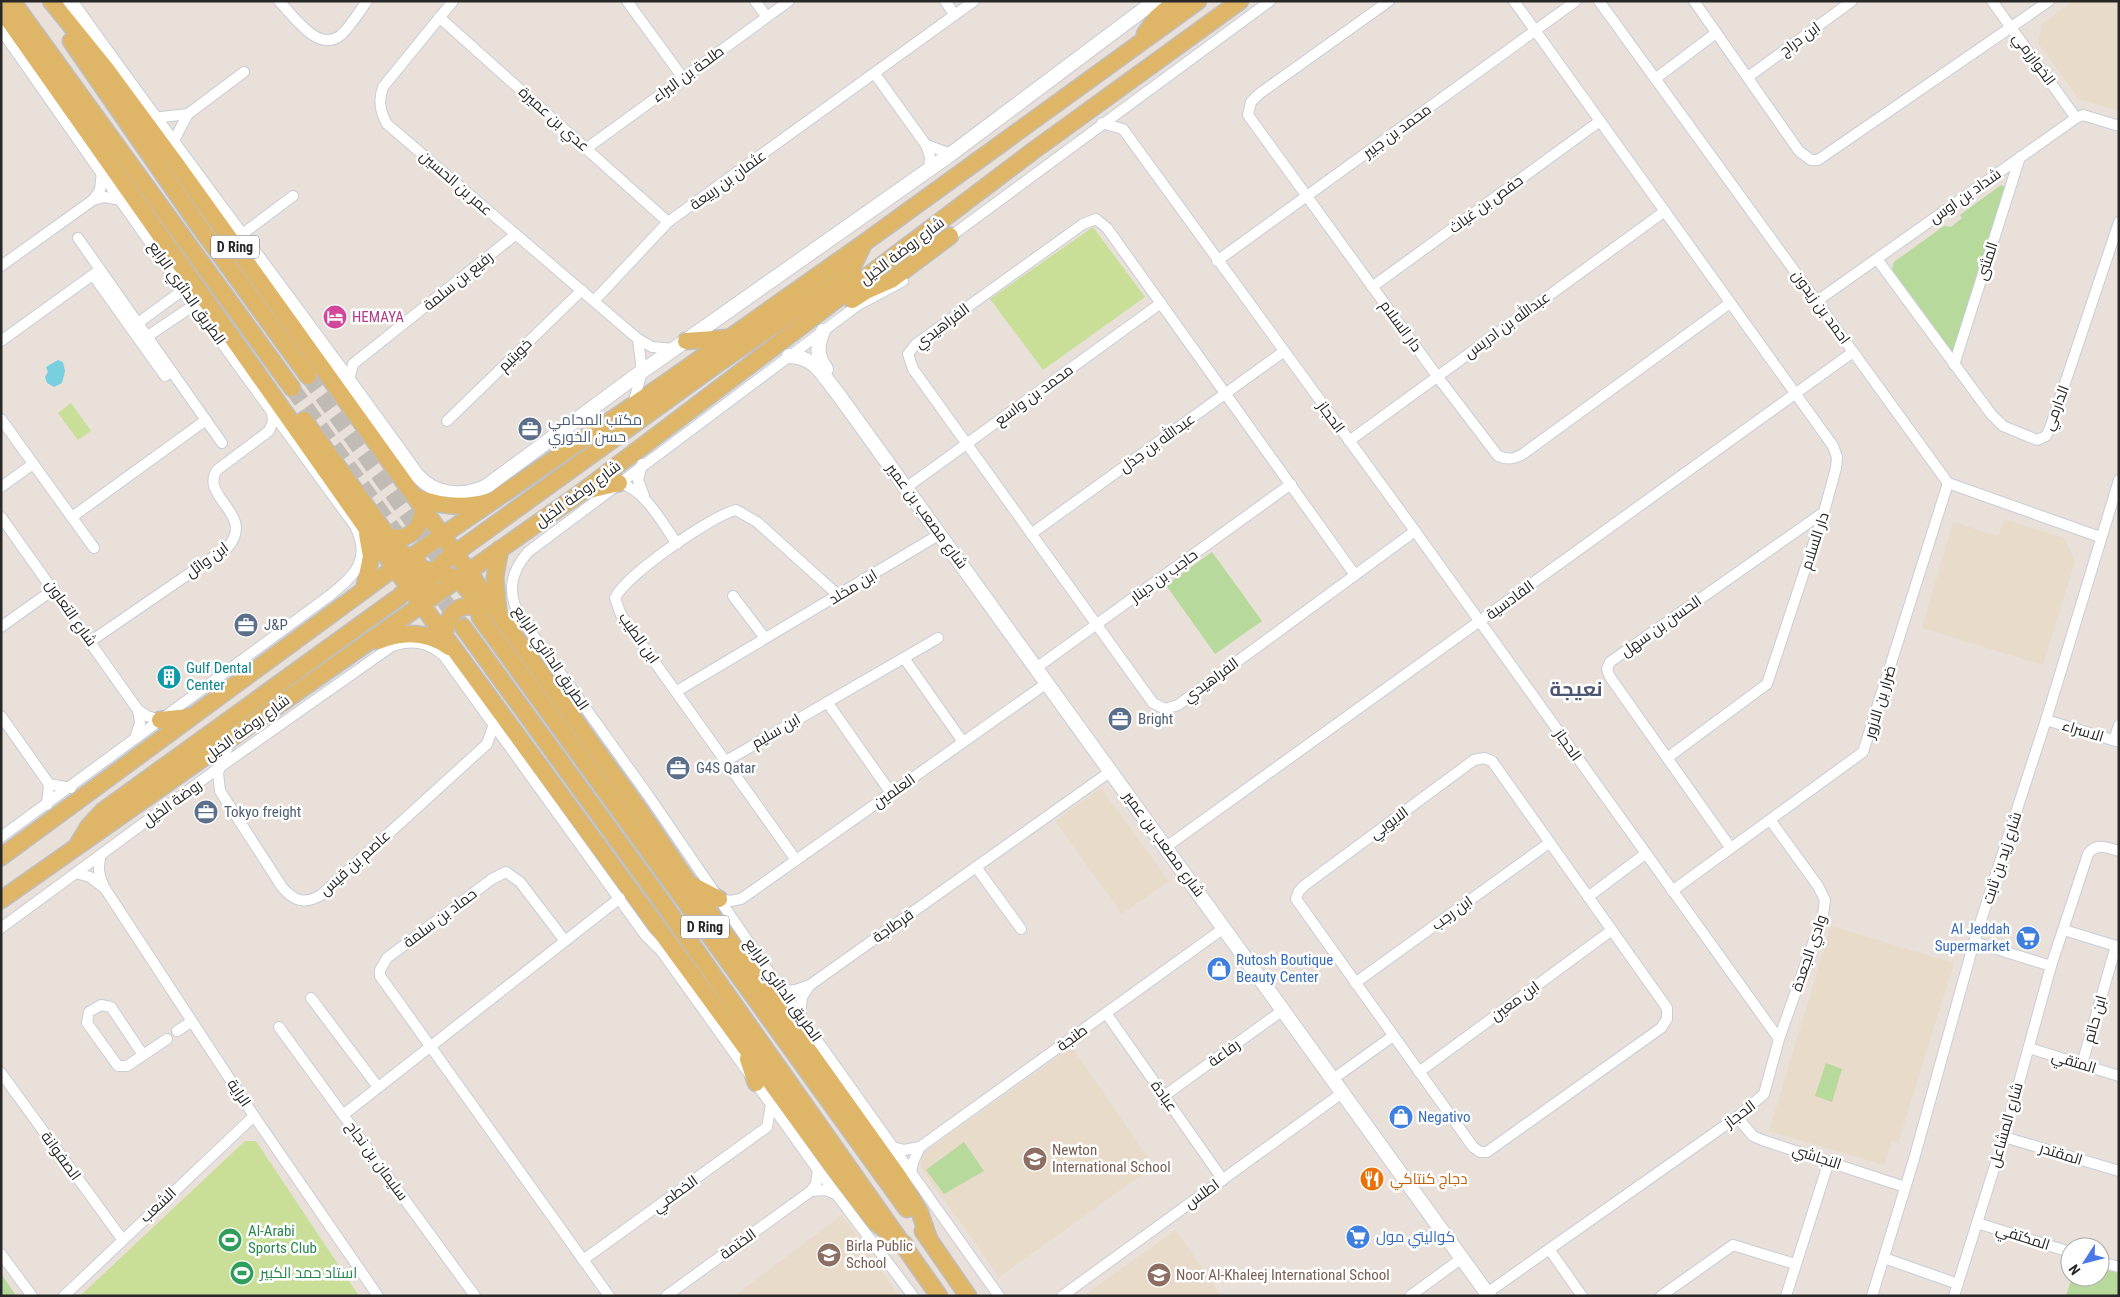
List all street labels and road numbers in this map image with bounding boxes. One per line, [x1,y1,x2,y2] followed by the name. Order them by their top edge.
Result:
[1776,18,1825,61] street label: ابن دراج
[2006,29,2059,91] street label: الخوارزمي
[649,42,728,107] street label: طلحة بن البراء
[513,83,593,157] street label: عدي بن عميرة
[1359,100,1435,163] street label: محمد بن جبير
[686,146,770,214] street label: عثمان بن ربيعة
[416,147,496,220] street label: عمر بن الحسين
[1926,165,2005,228] street label: شداد بن اوس
[1445,171,1527,238] street label: حفص بن غياث
[856,213,949,290] street label: شارع روضة الخيل
[211,236,259,258] road number: D Ring
[142,238,229,350] street label: الطريق الدائري الرابع
[1972,239,2003,283] street label: المثنى
[420,248,498,316] street label: رفيع بن سلمة
[1787,266,1854,348] street label: احمد بن زيدون
[1460,287,1554,363] street label: عبدالله بن ادريس
[1376,297,1426,356] street label: دار السلام
[911,300,975,355] street label: الفراهيدي
[494,335,536,376] street label: خويتيم
[991,361,1078,431] street label: محمد بن واسع
[2039,383,2076,434] street label: الدارمي
[1313,397,1348,436] street label: الحجاز
[1115,409,1199,477] street label: عبدالله بن جذل
[532,457,625,533] street label: شارع روضة الخيل
[880,459,971,573] street label: شارع مصعب بن عمير
[1797,510,1834,572] street label: دار السلام
[182,538,233,582] street label: ابن وائل
[1126,546,1202,608] street label: حاجب بن دينار
[826,566,881,609] street label: ابن مخلد
[40,576,101,651] street label: شارع التعاون
[1482,577,1538,623] street label: القادسية
[1617,592,1705,661] street label: الحسن بن سهل
[507,602,593,715] street label: الطريق الدائري الرابع
[614,609,663,668] street label: ابن الطيب
[1180,654,1244,709] street label: الفراهيدي
[1860,663,1901,742] street label: ضرار بن الازور
[201,691,294,767] street label: شارع روضة الخيل
[748,710,804,753] street label: ابن سليم
[2060,716,2106,746] street label: الاسراء
[1550,725,1585,764] street label: الحجاز
[869,770,919,813] street label: العلمين
[139,776,206,831] street label: روضة الخيل
[1117,787,1208,901] street label: شارع مصعب بن عمير
[1366,803,1414,846] street label: الايوبي
[1979,810,2027,907] street label: شارع زيد بن ثابت
[316,827,395,900] street label: عاصم بن قيس
[400,885,481,952] street label: حماد بن سلمة
[1428,892,1477,935] street label: ابن رجب
[869,905,917,947] street label: قرطاجة
[1787,912,1833,995] street label: وادي الجعدة
[681,916,729,939] road number: D Ring
[738,935,825,1047] street label: الطريق الدائري الرابع
[1487,977,1544,1026] street label: ابن معين
[2080,993,2111,1045] street label: ابن حاتم
[1053,1021,1091,1055] street label: طنجة
[1205,1035,1243,1071] street label: رفاعة
[2049,1047,2098,1080] street label: المتقي
[223,1076,255,1110] street label: الراية
[1147,1077,1181,1115] street label: عبادة
[1985,1080,2029,1170] street label: شارع المشاعل
[1720,1096,1759,1132] street label: الحجاز
[341,1118,412,1205] street label: سليمان بن نجاح
[37,1128,85,1184] street label: الصفوانة
[2036,1139,2085,1169] street label: المقتدر
[1789,1141,1844,1176] street label: النجاشي
[649,1171,703,1219] street label: الخطمي
[1181,1175,1223,1213] street label: اطلس
[136,1184,180,1226] street label: الشعب
[1993,1220,2052,1257] street label: المكتفي
[716,1225,760,1263] street label: الختمة

